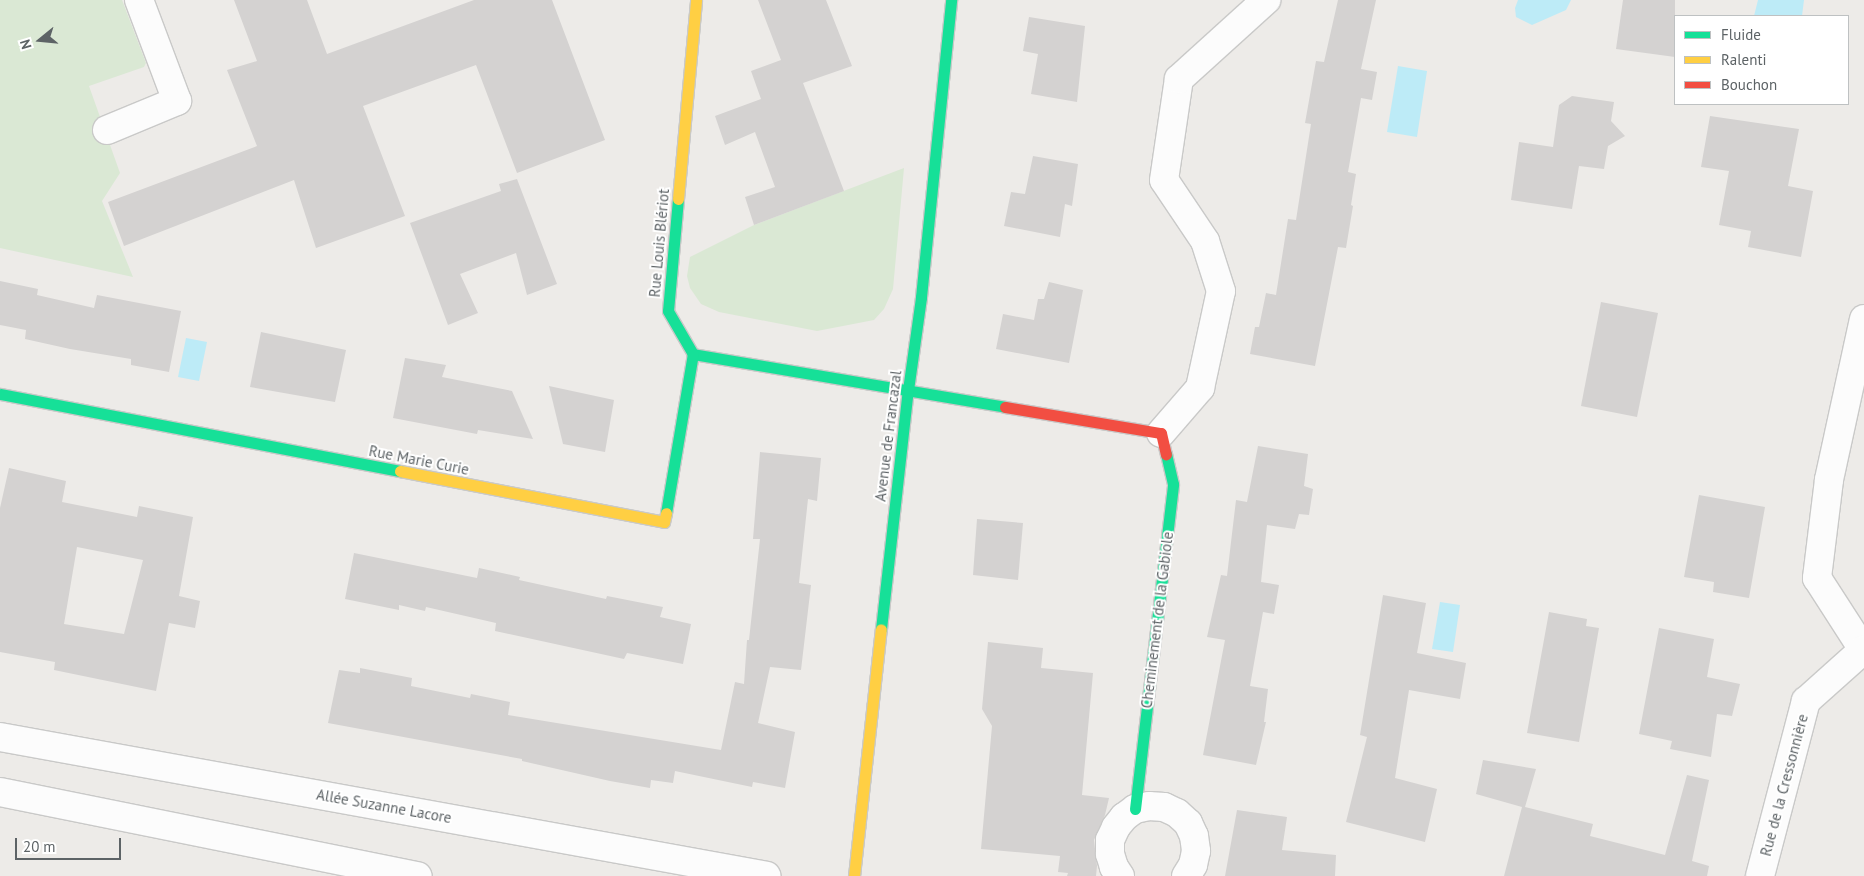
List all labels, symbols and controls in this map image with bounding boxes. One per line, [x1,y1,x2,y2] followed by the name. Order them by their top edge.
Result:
[15,15,65,65] north arrow
[1674,15,1849,105] legend
[1721,25,1761,44] text: Fluide
[16,37,36,51] text: N
[1721,50,1767,69] text: Ralenti
[1721,75,1777,94] text: Bouchon
[645,188,673,298] street label: Rue Louis Blériot
[871,370,905,502] street label: Avenue de Francazal
[367,441,471,479] street label: Rue Marie Curie
[1137,531,1177,709] street label: Cheminement de la Gabiole
[1756,712,1812,858] street label: Rue de la Cressonnière
[315,785,453,827] street label: Allée Suzanne Lacore
[18,828,124,860] scale bar
[23,837,56,856] text: 20 m

